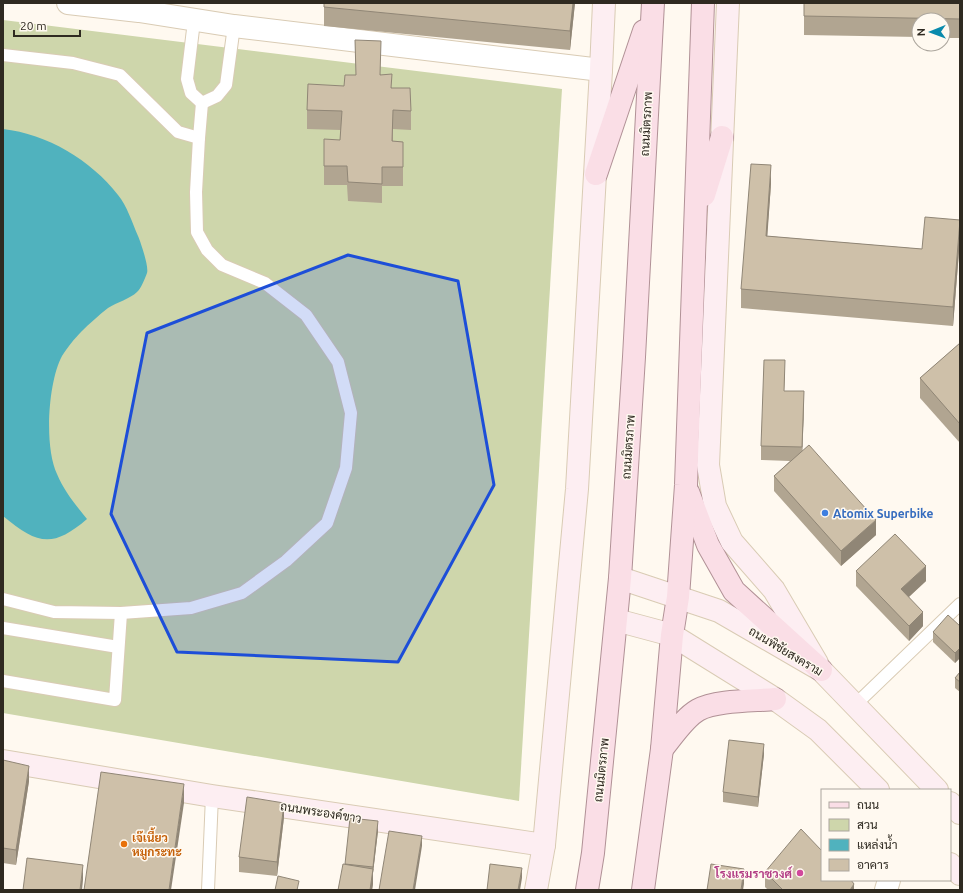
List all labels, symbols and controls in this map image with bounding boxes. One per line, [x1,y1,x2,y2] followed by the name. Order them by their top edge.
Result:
[14,12,80,38] scale bar
[911,12,951,52] north arrow
[20,19,47,32] text: 20 m
[915,28,927,36] text: N
[638,91,654,157] street label: ถนนมิตรภาพ
[619,414,637,480] street label: ถนนมิตรภาพ
[833,507,933,520] place label: Atomix Superbike
[820,508,830,518] marker: Atomix Superbike
[747,624,825,678] street label: ถนนพิชัยสงคราม
[591,737,611,803] street label: ถนนมิตรภาพ
[821,789,951,881] legend
[280,798,363,825] street label: ถนนพระองค์ขาว
[857,798,880,811] text: ถนน
[857,818,878,831] text: สวน
[132,827,182,860] place label: เจ๊เนี้ยว หมูกระทะ
[857,834,897,851] text: แหล่งน้ำ
[119,839,129,849] marker: เจ๊เนี้ยว หมูกระทะ
[857,858,889,871] text: อาคาร
[714,866,793,880] place label: โรงแรมราชวงศ์
[795,868,805,878] marker: โรงแรมราชวงศ์

